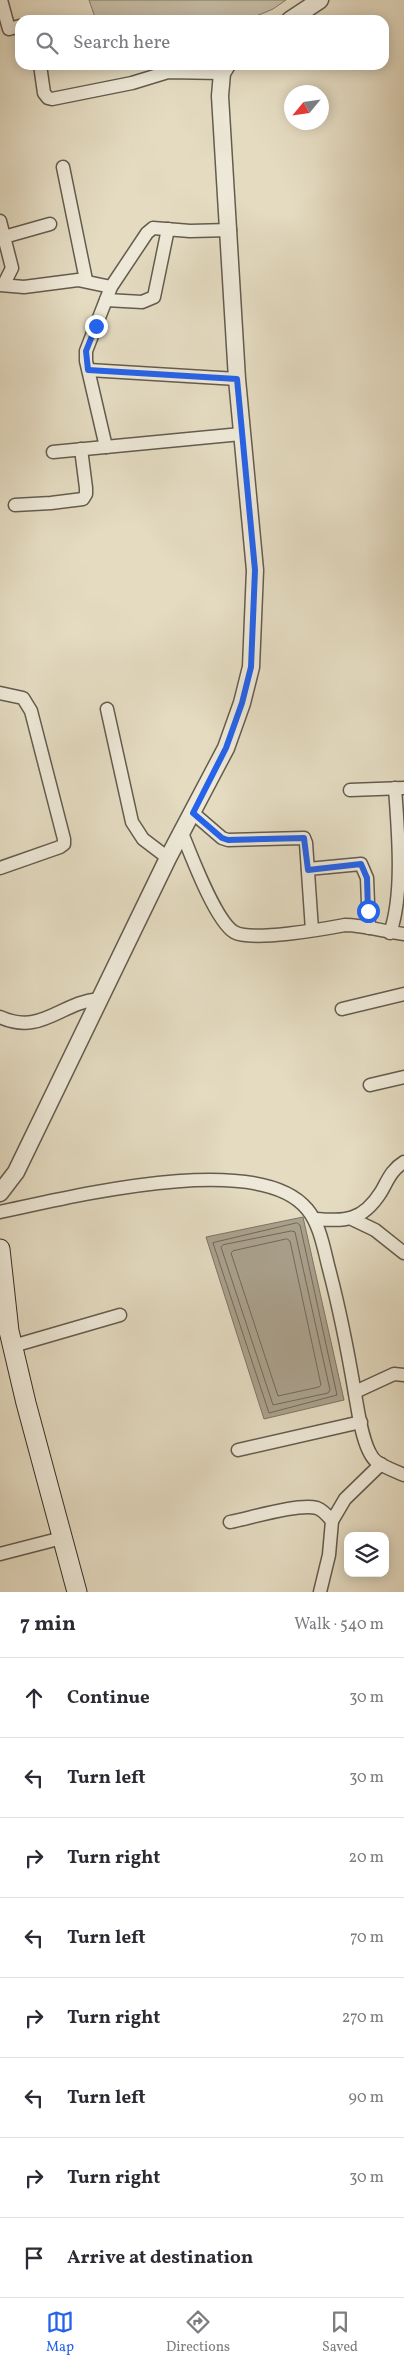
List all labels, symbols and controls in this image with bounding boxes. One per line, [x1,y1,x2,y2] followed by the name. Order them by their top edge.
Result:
[15,15,389,70] search box
[33,29,61,57] icon: search
[73,30,170,56] text: Search here
[284,85,329,130] north arrow
[85,315,108,338] route end
[357,900,380,923] route start
[344,1532,389,1577] map controls
[344,1532,389,1577] button: layers
[20,1610,76,1639] text: 7 min
[294,1614,384,1636] text: Walk · 540 m
[20,1684,48,1712] icon: ahead
[67,1685,150,1711] text: Continue
[349,1687,384,1709] text: 30 m
[20,1764,48,1792] icon: left
[67,1765,146,1791] text: Turn left
[349,1767,384,1789] text: 30 m
[20,1844,48,1872] icon: right
[67,1845,160,1871] text: Turn right
[349,1847,384,1869] text: 20 m
[20,1924,48,1952] icon: left
[67,1925,146,1951] text: Turn left
[350,1927,384,1949] text: 70 m
[20,2004,48,2032] icon: right
[67,2005,160,2031] text: Turn right
[342,2007,384,2029] text: 270 m
[20,2084,48,2112] icon: left
[67,2085,146,2111] text: Turn left
[348,2087,384,2109] text: 90 m
[20,2164,48,2192] icon: right
[67,2165,160,2191] text: Turn right
[349,2167,384,2189] text: 30 m
[20,2244,48,2272] icon: arrive
[67,2245,253,2271] text: Arrive at destination
[46,2308,74,2357] tab: Map
[166,2308,230,2357] tab: Directions
[322,2308,358,2357] tab: Saved

